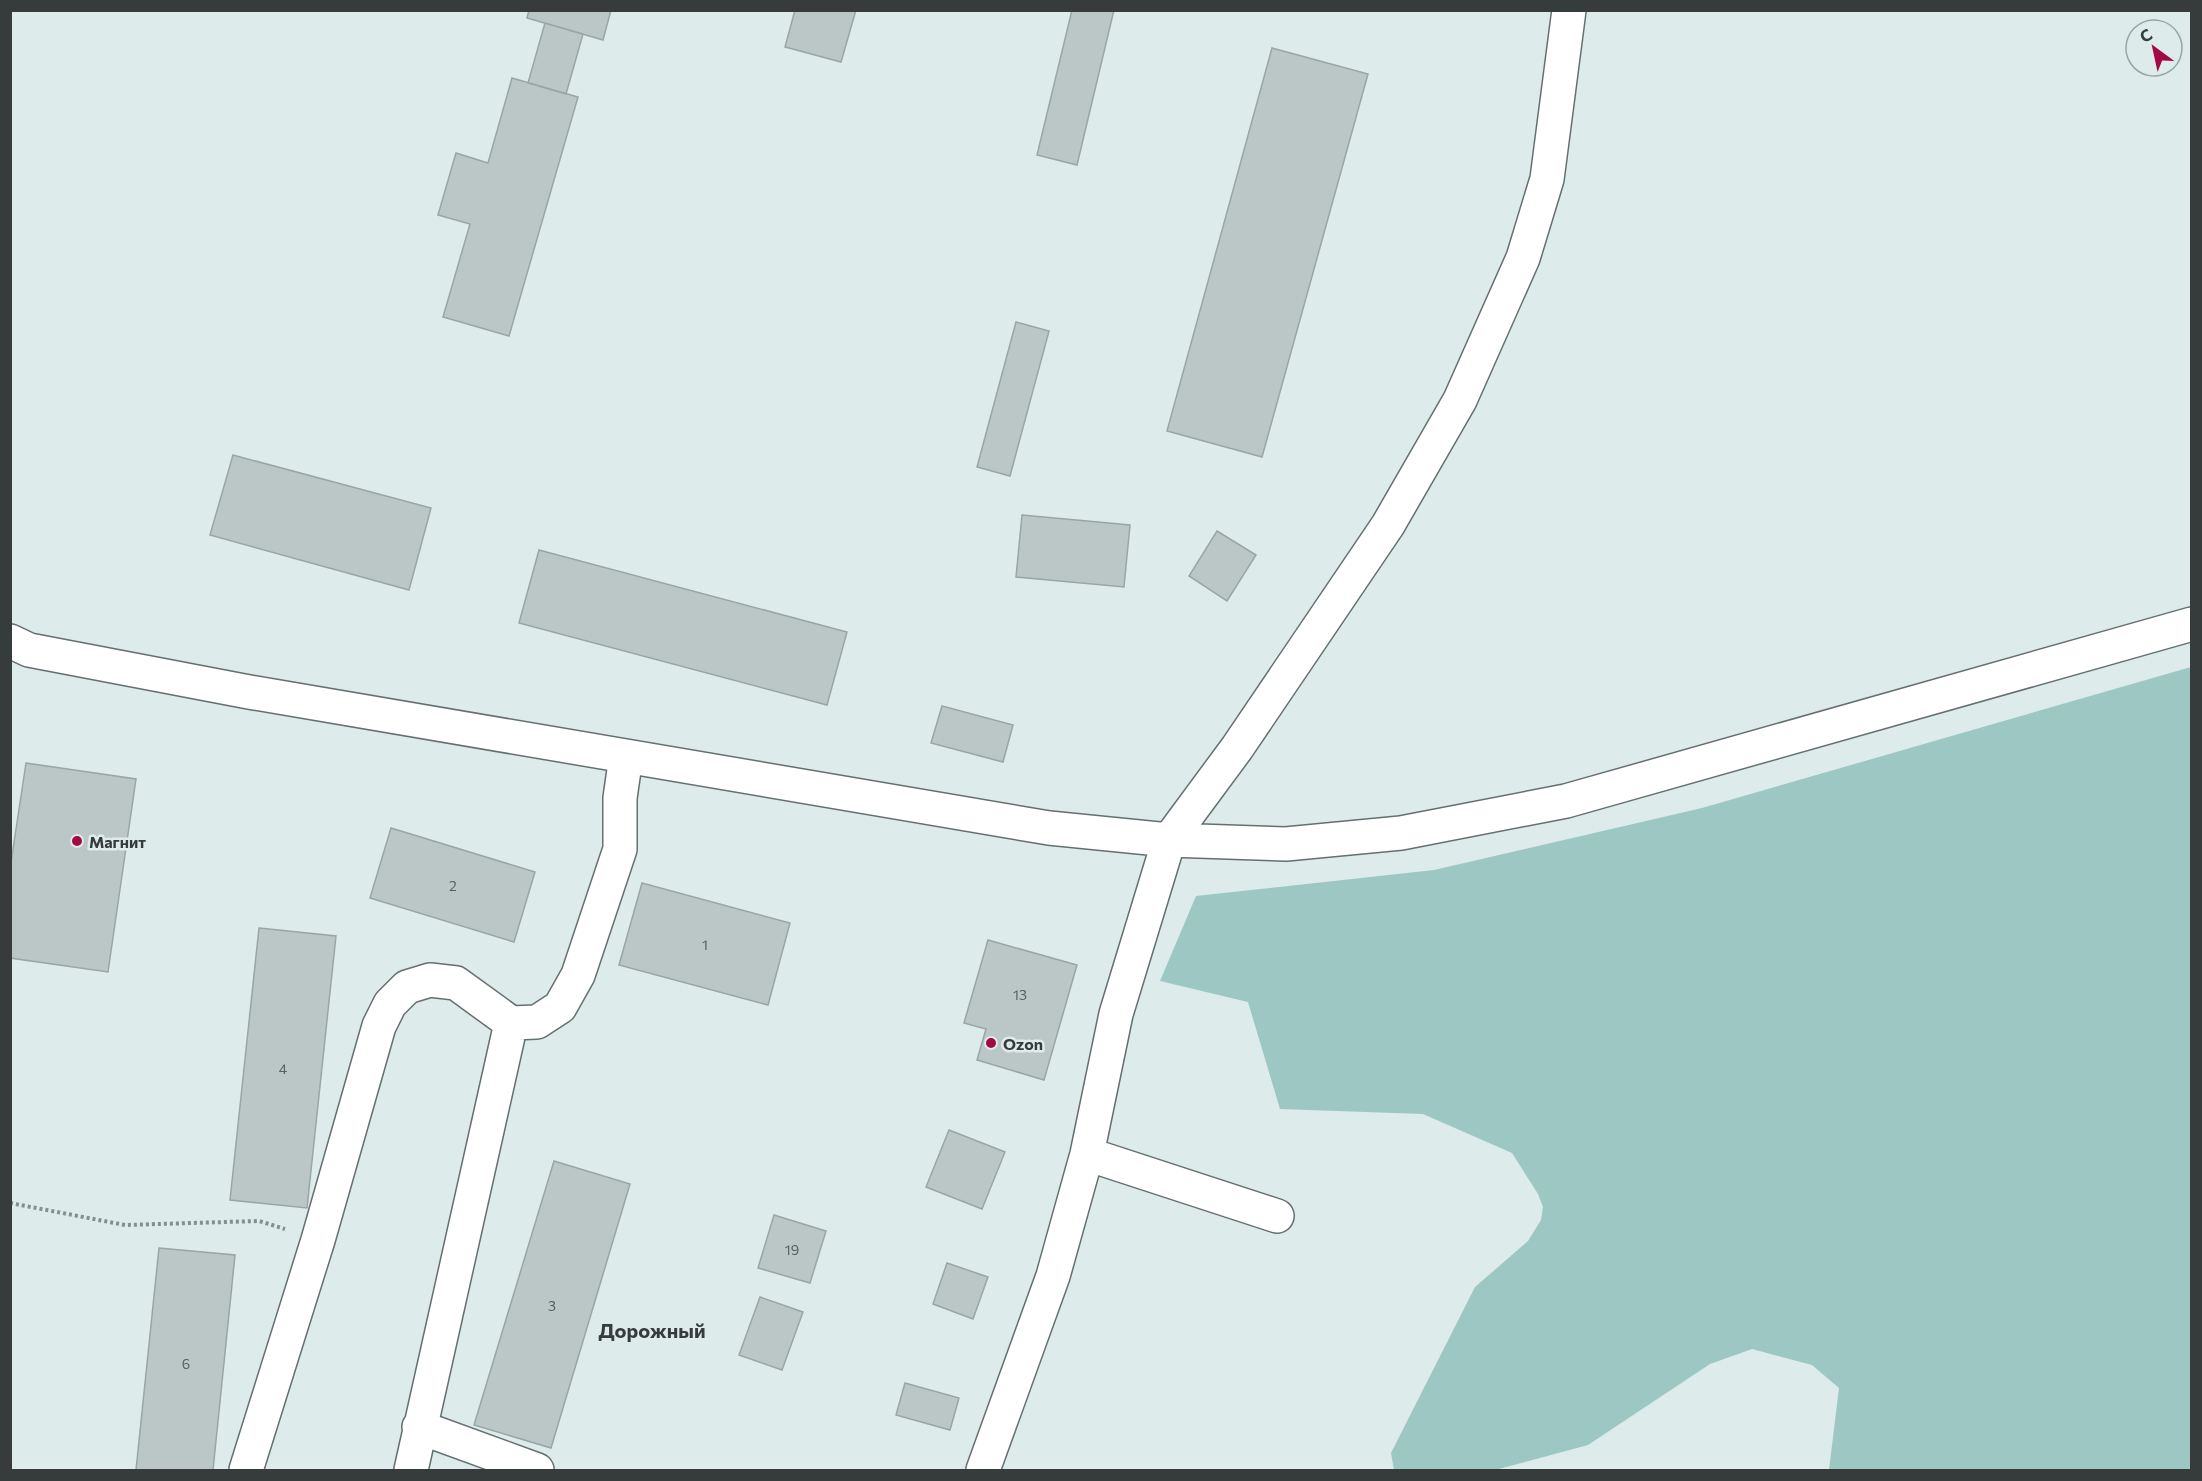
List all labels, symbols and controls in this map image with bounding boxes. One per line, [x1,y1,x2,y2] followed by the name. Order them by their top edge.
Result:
[2124,18,2184,78] north arrow
[2136,24,2155,46] text: С
[89,832,146,851] place label: Магнит
[70,834,84,848] marker: Магнит
[449,877,457,894] house number: 2
[702,936,708,953] house number: 1
[1013,986,1027,1003] house number: 13
[1003,1034,1043,1053] place label: Ozon
[984,1036,998,1050] marker: Ozon
[279,1060,288,1077] house number: 4
[785,1241,799,1258] house number: 19
[548,1297,556,1314] house number: 3
[598,1318,706,1342] district label: Дорожный
[182,1355,190,1372] house number: 6

